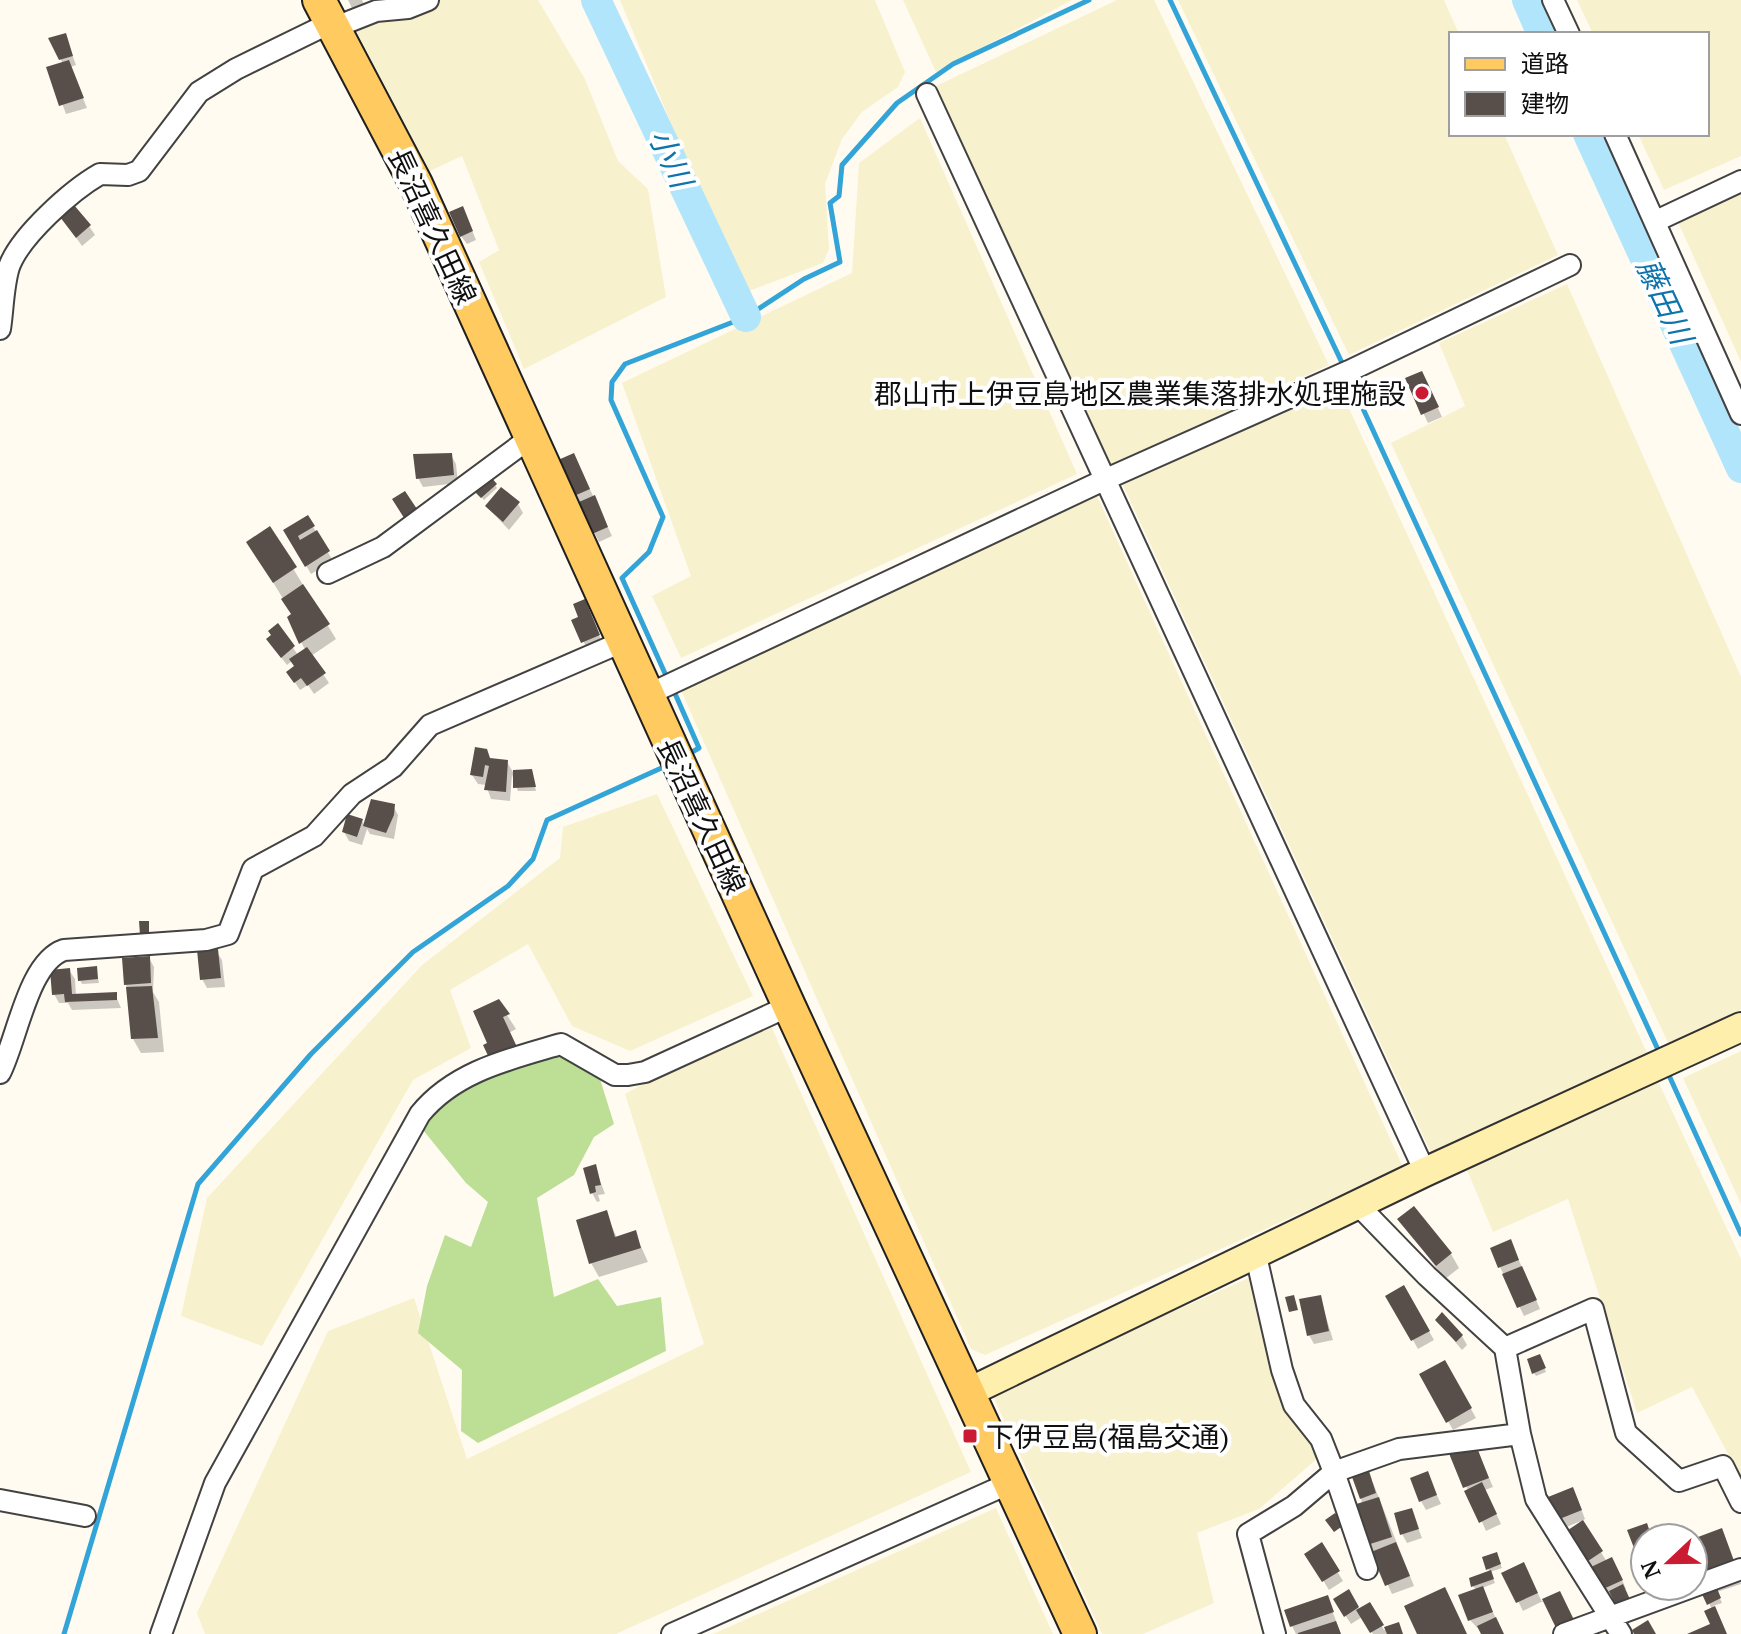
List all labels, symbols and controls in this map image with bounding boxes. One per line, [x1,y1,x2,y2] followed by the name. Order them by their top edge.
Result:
[1449,32,1709,136] legend
[1521,47,1569,79] text: 道路
[1521,87,1569,119] text: 建物
[640,122,703,196] water label: 小川
[381,142,485,310] street label: 長沼喜久田線
[1628,252,1703,353] water label: 藤田川
[874,375,1406,412] place label: 郡山市上伊豆島地区農業集落排水処理施設
[1413,384,1431,402] marker: 郡山市上伊豆島地区農業集落排水処理施設
[650,732,754,900] street label: 長沼喜久田線
[986,1418,1229,1455] place label: 下伊豆島(福島交通)
[961,1427,979,1445] marker: 下伊豆島(福島交通)
[1629,1522,1709,1602] north arrow
[1633,1556,1667,1583] text: N

